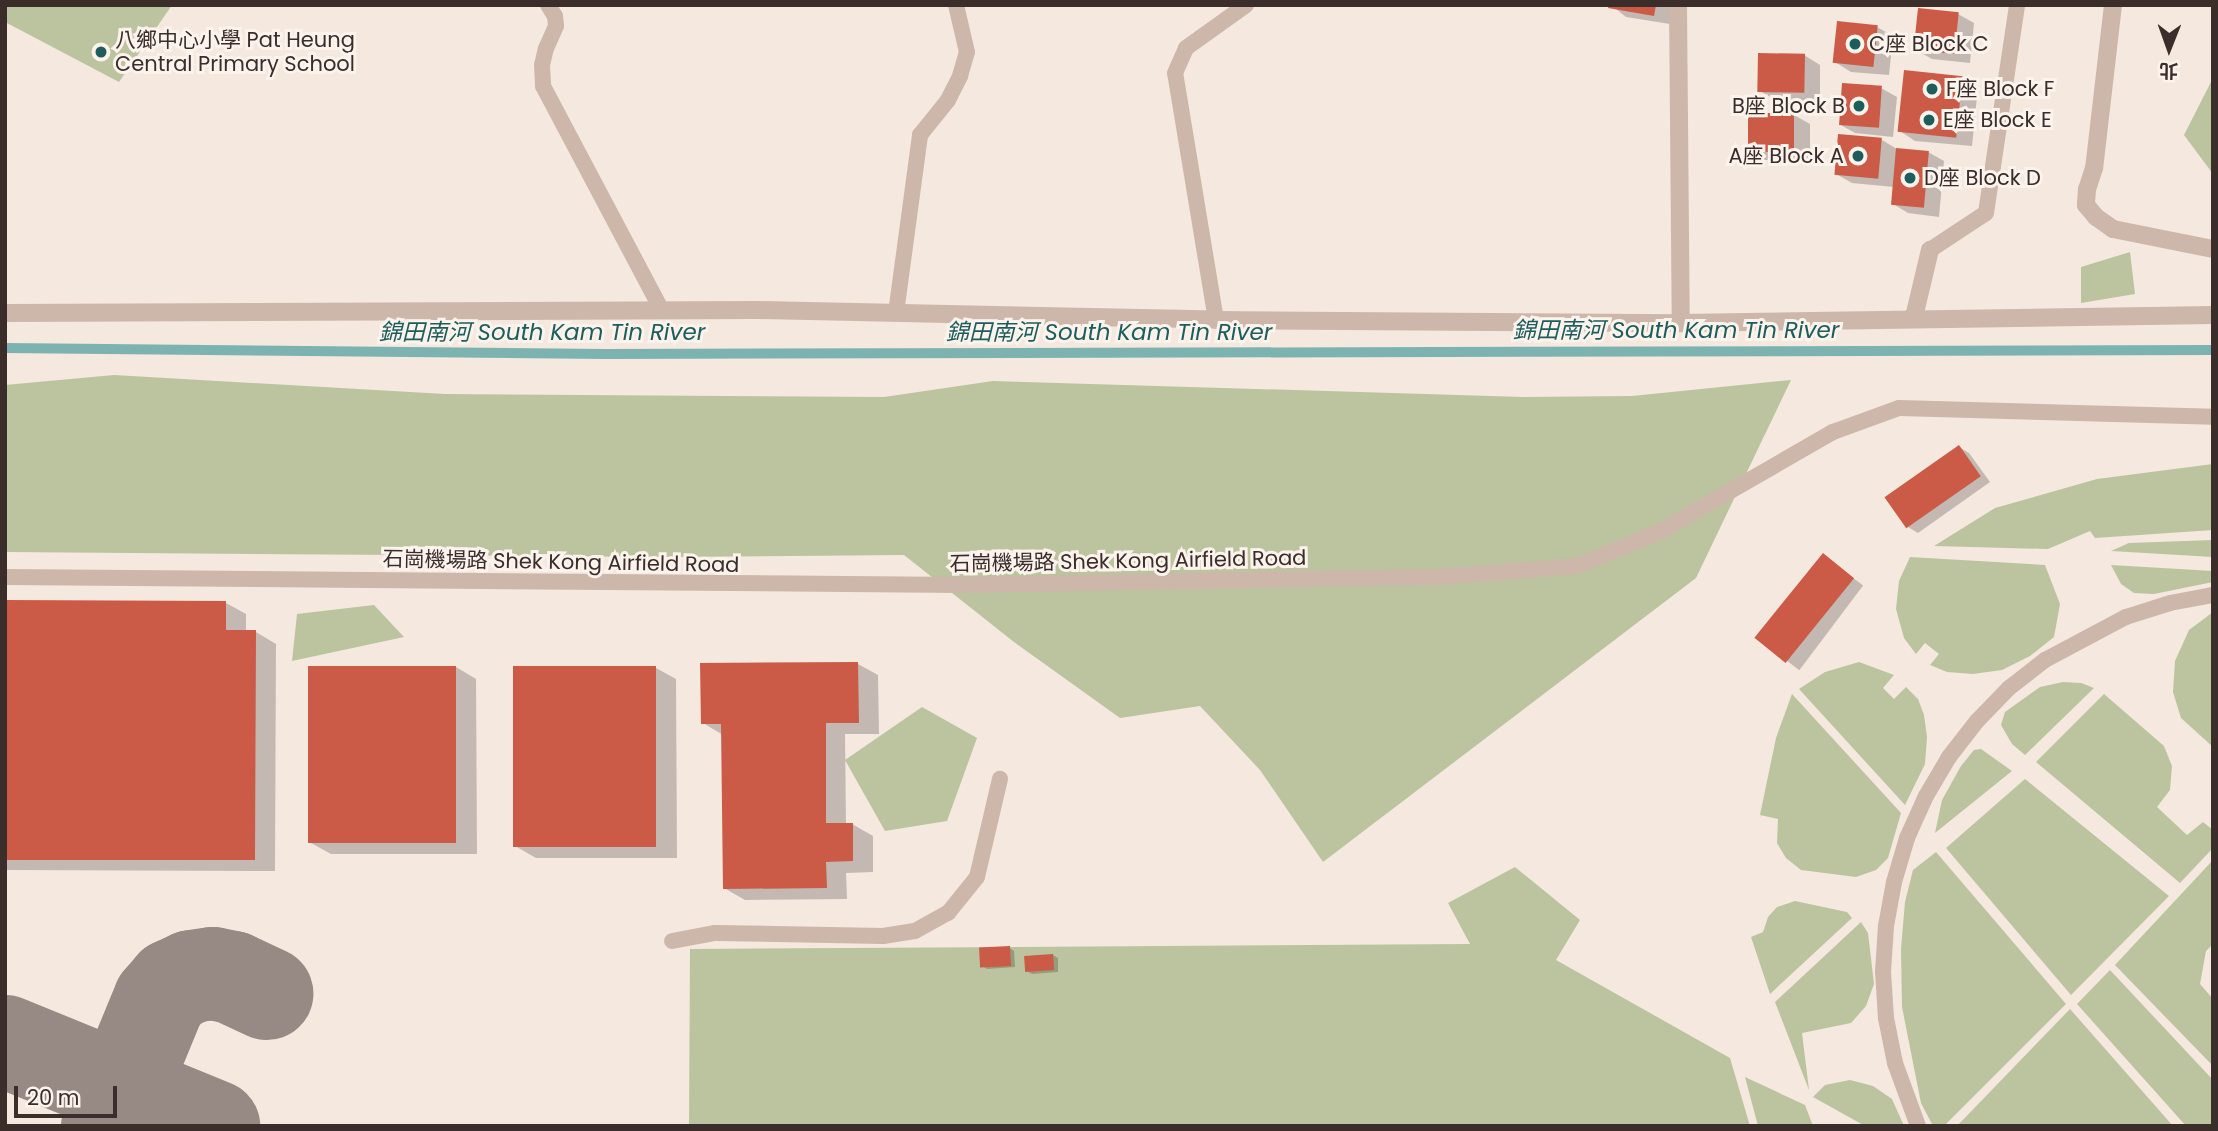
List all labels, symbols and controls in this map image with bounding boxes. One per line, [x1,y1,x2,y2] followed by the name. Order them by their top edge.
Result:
[2134,14,2204,84] north arrow
[115,27,355,77] place label: 八鄉中心小學 Pat Heung Central Primary School
[1869,31,1989,57] place label: C座 Block C
[1847,36,1863,52] marker: C座 Block C
[93,44,109,60] marker: 八鄉中心小學 Pat Heung Central Primary School
[2159,57,2178,84] text: 北
[1946,76,2054,102] place label: F座 Block F
[1924,81,1940,97] marker: F座 Block F
[1732,93,1845,119] place label: B座 Block B
[1851,98,1867,114] marker: B座 Block B
[1943,107,2052,133] place label: E座 Block E
[1921,112,1937,128] marker: E座 Block E
[1728,143,1844,169] place label: A座 Block A
[1850,148,1866,164] marker: A座 Block A
[1924,165,2041,191] place label: D座 Block D
[1902,170,1918,186] marker: D座 Block D
[1513,316,1839,344] water label: 錦田南河 South Kam Tin River
[379,318,705,346] water label: 錦田南河 South Kam Tin River
[946,318,1272,346] water label: 錦田南河 South Kam Tin River
[949,545,1307,577] street label: 石崗機場路 Shek Kong Airfield Road
[382,546,740,578] street label: 石崗機場路 Shek Kong Airfield Road
[18,1072,121,1116] scale bar
[27,1083,80,1112] text: 20 m

